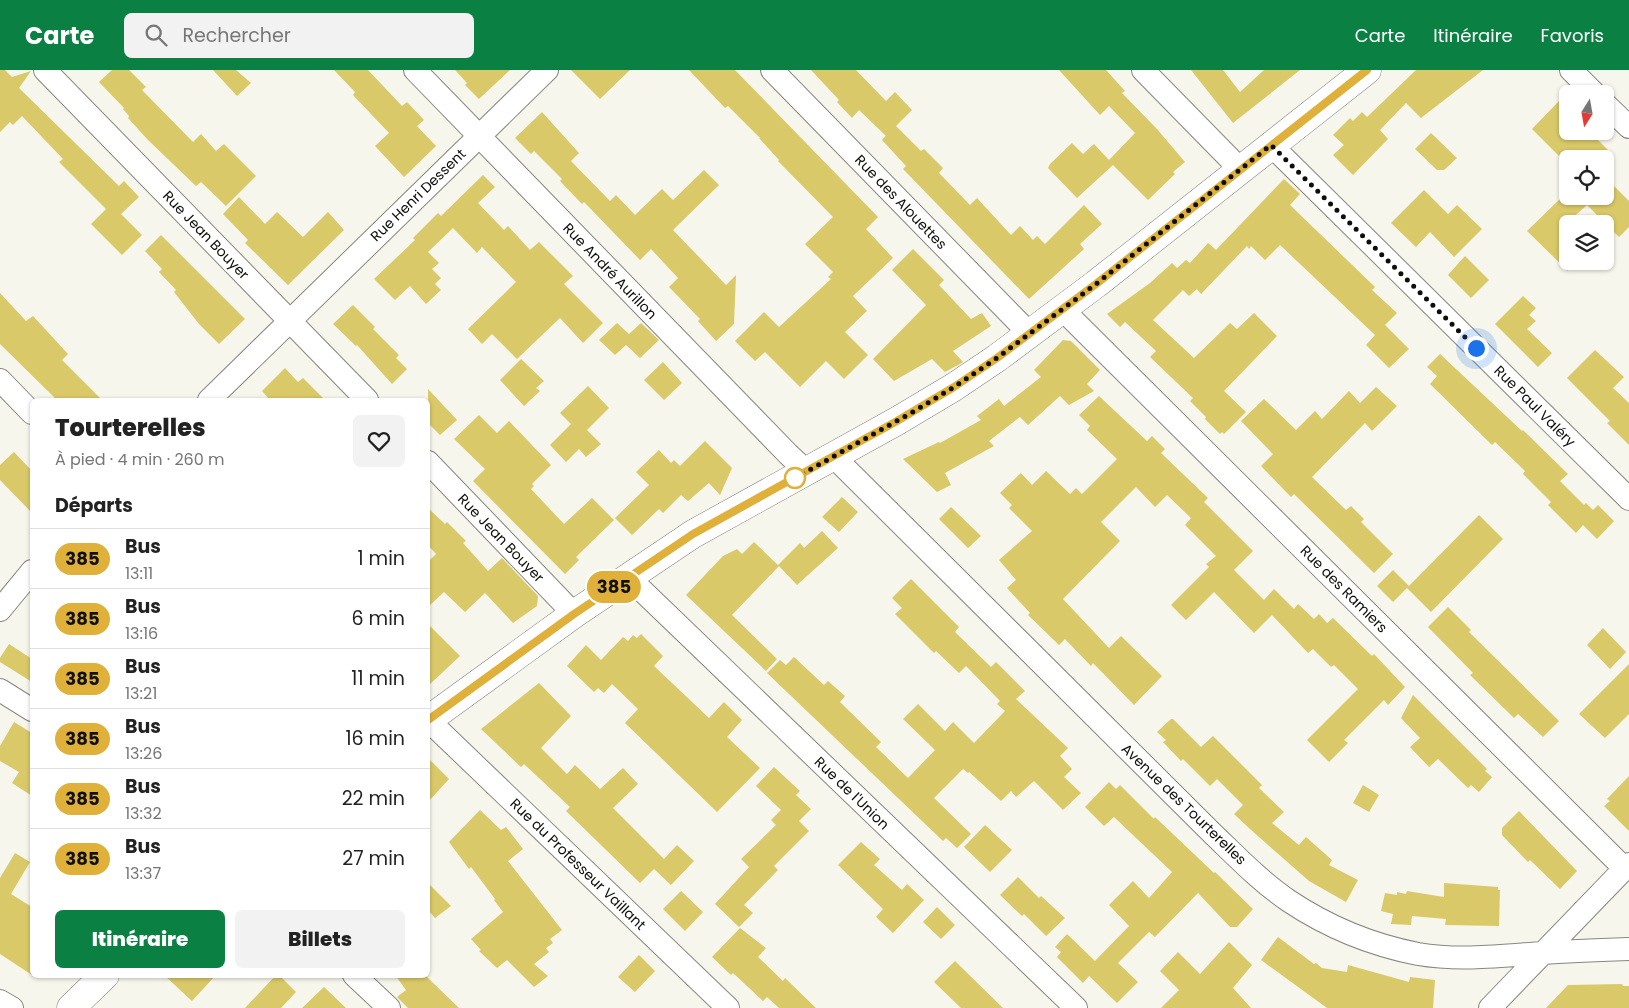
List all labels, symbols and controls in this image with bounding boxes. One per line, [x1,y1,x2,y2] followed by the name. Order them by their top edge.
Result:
[124,13,474,58] search box
[25,19,94,52] text: Carte
[142,21,170,49] icon: search
[182,22,291,49] text: Rechercher
[1355,23,1405,48] text: Carte
[1433,23,1513,48] text: Itinéraire
[1541,23,1604,48] text: Favoris
[1559,85,1614,140] north arrow
[1559,85,1614,270] map controls
[366,144,470,246] street label: Rue Henri Dessent
[850,150,952,254] street label: Rue des Alouettes
[1559,150,1614,205] button: locate
[158,186,254,284] street label: Rue Jean Bouyer
[1559,215,1614,270] button: layers
[559,218,661,324] street label: Rue André Aurillon
[1464,336,1489,361] your location
[1490,361,1580,451] street label: Rue Paul Valéry
[55,411,206,444] text: Tourterelles
[353,415,405,467] button: heart
[55,448,225,471] text: À pied · 4 min · 260 m
[784,467,806,489] unlabelled marker
[453,489,549,587] street label: Rue Jean Bouyer
[55,492,133,519] text: Départs
[125,533,161,560] text: Bus
[1296,541,1392,637] street label: Rue des Ramiers
[357,545,405,572] text: 1 min
[65,546,100,571] text: 385
[125,562,153,585] text: 13:11
[585,571,643,603] line badge: 385
[597,574,631,599] text: 385
[125,593,161,620] text: Bus
[351,605,405,632] text: 6 min
[65,606,100,631] text: 385
[125,622,158,645] text: 13:16
[125,653,161,680] text: Bus
[351,665,405,692] text: 11 min
[65,666,100,691] text: 385
[125,682,157,705] text: 13:21
[125,713,161,740] text: Bus
[345,725,405,752] text: 16 min
[65,726,100,751] text: 385
[1117,739,1251,869] street label: Avenue des Tourterelles
[125,742,162,765] text: 13:26
[810,752,894,834] street label: Rue de l'Union
[125,773,161,800] text: Bus
[342,785,405,812] text: 22 min
[65,786,100,811] text: 385
[506,794,650,934] street label: Rue du Professeur Vaillant
[125,802,162,825] text: 13:32
[125,833,161,860] text: Bus
[342,845,405,872] text: 27 min
[65,846,100,871] text: 385
[125,862,161,885] text: 13:37
[55,910,225,968] button: Itinéraire
[235,910,405,968] button: Billets

